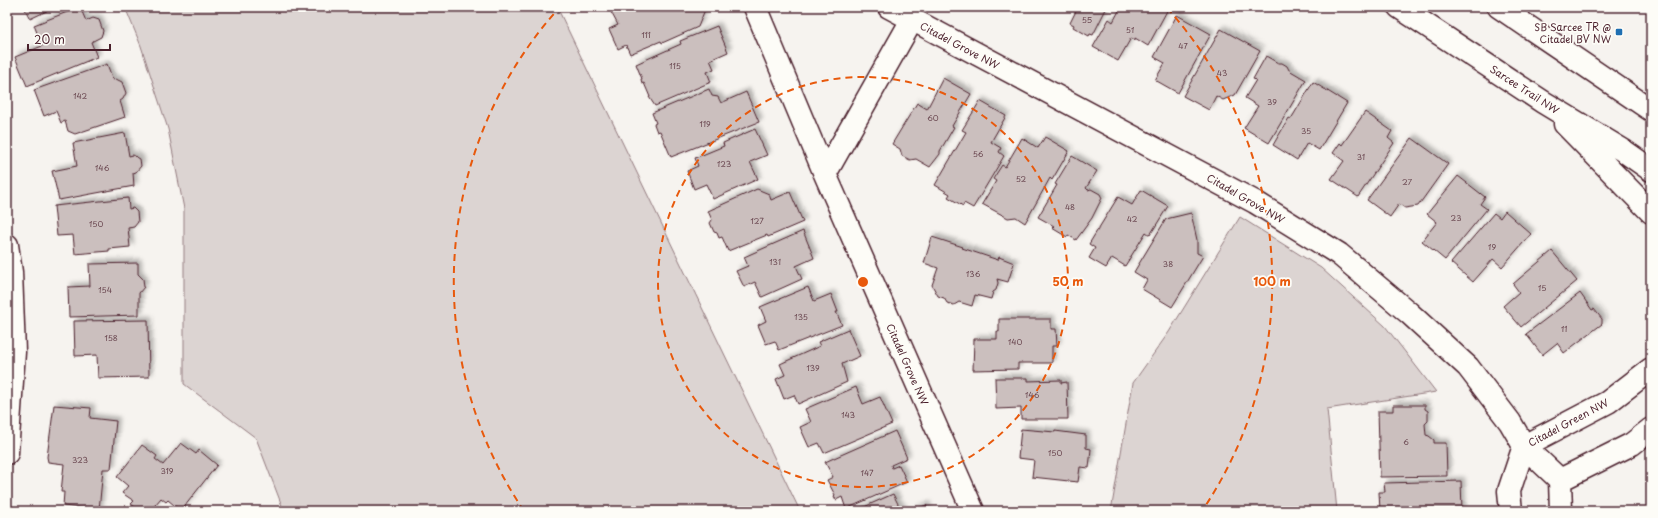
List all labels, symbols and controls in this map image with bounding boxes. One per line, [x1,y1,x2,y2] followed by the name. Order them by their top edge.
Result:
[1082,14,1092,26] house number: 55
[918,18,1003,72] street label: Citadel Grove NW
[1534,19,1612,46] place label: SB Sarcee TR @ Citadel BV NW
[1126,24,1135,36] house number: 51
[28,26,110,52] scale bar
[1614,27,1624,37] marker: SB Sarcee TR @ Citadel BV NW
[641,29,651,41] house number: 111
[34,30,65,48] text: 20 m
[1178,40,1188,52] house number: 47
[669,60,681,72] house number: 115
[1487,61,1563,117] street label: Sarcee Trail NW
[1217,67,1227,79] house number: 43
[73,90,87,102] house number: 142
[1267,96,1277,108] house number: 39
[927,112,939,124] house number: 60
[699,118,711,130] house number: 119
[1301,125,1311,137] house number: 35
[973,148,984,160] house number: 56
[1357,151,1365,163] house number: 31
[717,158,731,170] house number: 123
[95,162,110,174] house number: 146
[1204,170,1288,227] street label: Citadel Grove NW
[1016,173,1027,185] house number: 52
[1402,176,1412,188] house number: 27
[1065,201,1075,213] house number: 48
[1451,212,1461,224] house number: 23
[1127,213,1138,225] house number: 42
[750,215,764,227] house number: 127
[89,218,103,230] house number: 150
[1488,241,1496,253] house number: 19
[769,256,781,268] house number: 131
[1163,258,1173,270] house number: 38
[966,268,981,280] house number: 136
[1052,272,1084,290] text: 50 m
[1253,272,1291,290] text: 100 m
[856,275,870,289] centre of rings
[1538,282,1546,294] house number: 15
[98,284,112,296] house number: 154
[794,311,808,323] house number: 135
[883,321,933,407] street label: Citadel Grove NW
[1561,323,1567,335] house number: 11
[104,332,118,344] house number: 158
[1008,336,1023,348] house number: 140
[806,362,820,374] house number: 139
[1025,389,1040,401] house number: 146
[1525,394,1611,450] street label: Citadel Green NW
[841,409,855,421] house number: 143
[1403,436,1409,448] house number: 6
[1048,447,1062,459] house number: 150
[72,454,88,466] house number: 323
[160,465,174,477] house number: 319
[860,467,874,479] house number: 147

